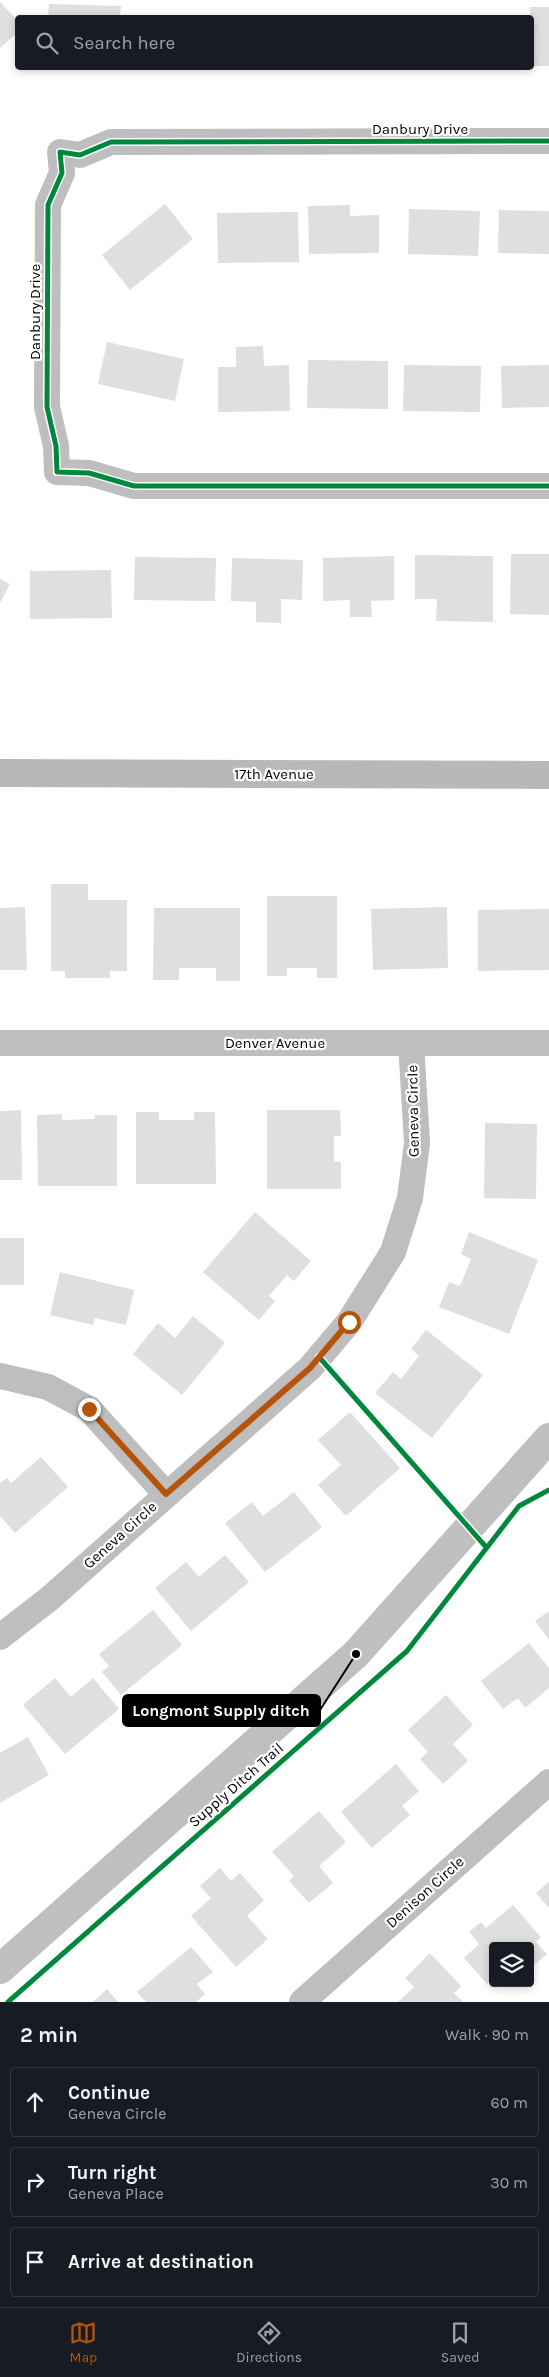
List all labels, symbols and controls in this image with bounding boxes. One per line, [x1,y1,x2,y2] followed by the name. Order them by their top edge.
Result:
[15,15,534,70] search box
[33,29,61,57] icon: search
[73,32,175,54] text: Search here
[372,120,468,138] street label: Danbury Drive
[26,264,44,360] street label: Danbury Drive
[234,765,314,783] street label: 17th Avenue
[225,1034,325,1052] street label: Denver Avenue
[403,1065,423,1157] street label: Geneva Circle
[338,1311,361,1334] route start
[78,1398,101,1421] route end
[80,1497,160,1573] street label: Geneva Circle
[123,1695,320,1726] callout: Longmont Supply ditch
[132,1701,310,1720] text: Longmont Supply ditch
[185,1739,287,1831] street label: Supply Ditch Trail
[382,1852,468,1932] street label: Denison Circle
[489,1942,534,1987] map controls
[489,1942,534,1987] button: layers
[20,2023,78,2047] text: 2 min
[445,2025,529,2044] text: Walk · 90 m
[68,2082,150,2104] text: Continue
[21,2088,49,2116] icon: ahead
[491,2093,528,2112] text: 60 m
[68,2104,166,2123] text: Geneva Circle
[68,2162,157,2184] text: Turn right
[21,2168,49,2196] icon: right
[490,2173,528,2192] text: 30 m
[68,2184,164,2203] text: Geneva Place
[21,2248,49,2276] icon: arrive
[68,2251,254,2273] text: Arrive at destination
[69,2319,97,2366] tab: Map
[236,2319,302,2366] tab: Directions
[441,2319,480,2366] tab: Saved

